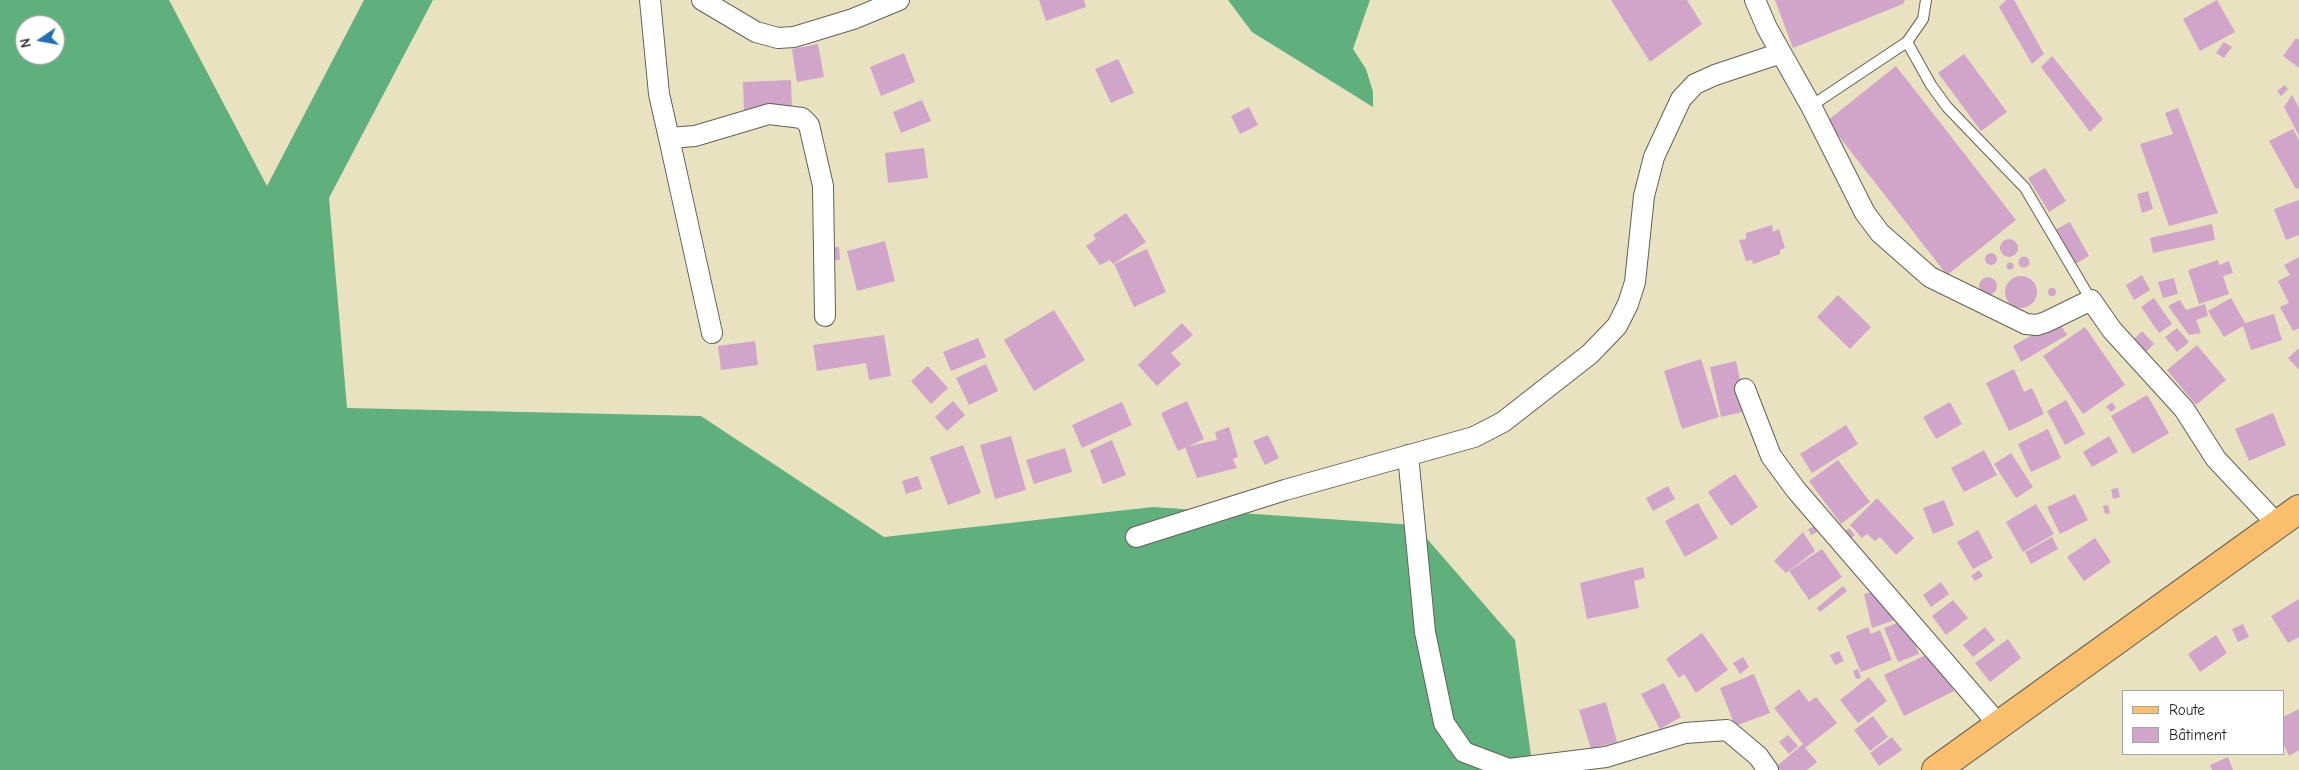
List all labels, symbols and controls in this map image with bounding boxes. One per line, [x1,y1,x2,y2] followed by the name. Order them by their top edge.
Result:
[15,15,65,65] north arrow
[17,37,35,49] text: N
[2122,690,2284,755] legend
[2169,701,2205,719] text: Route
[2169,726,2226,744] text: Bâtiment

